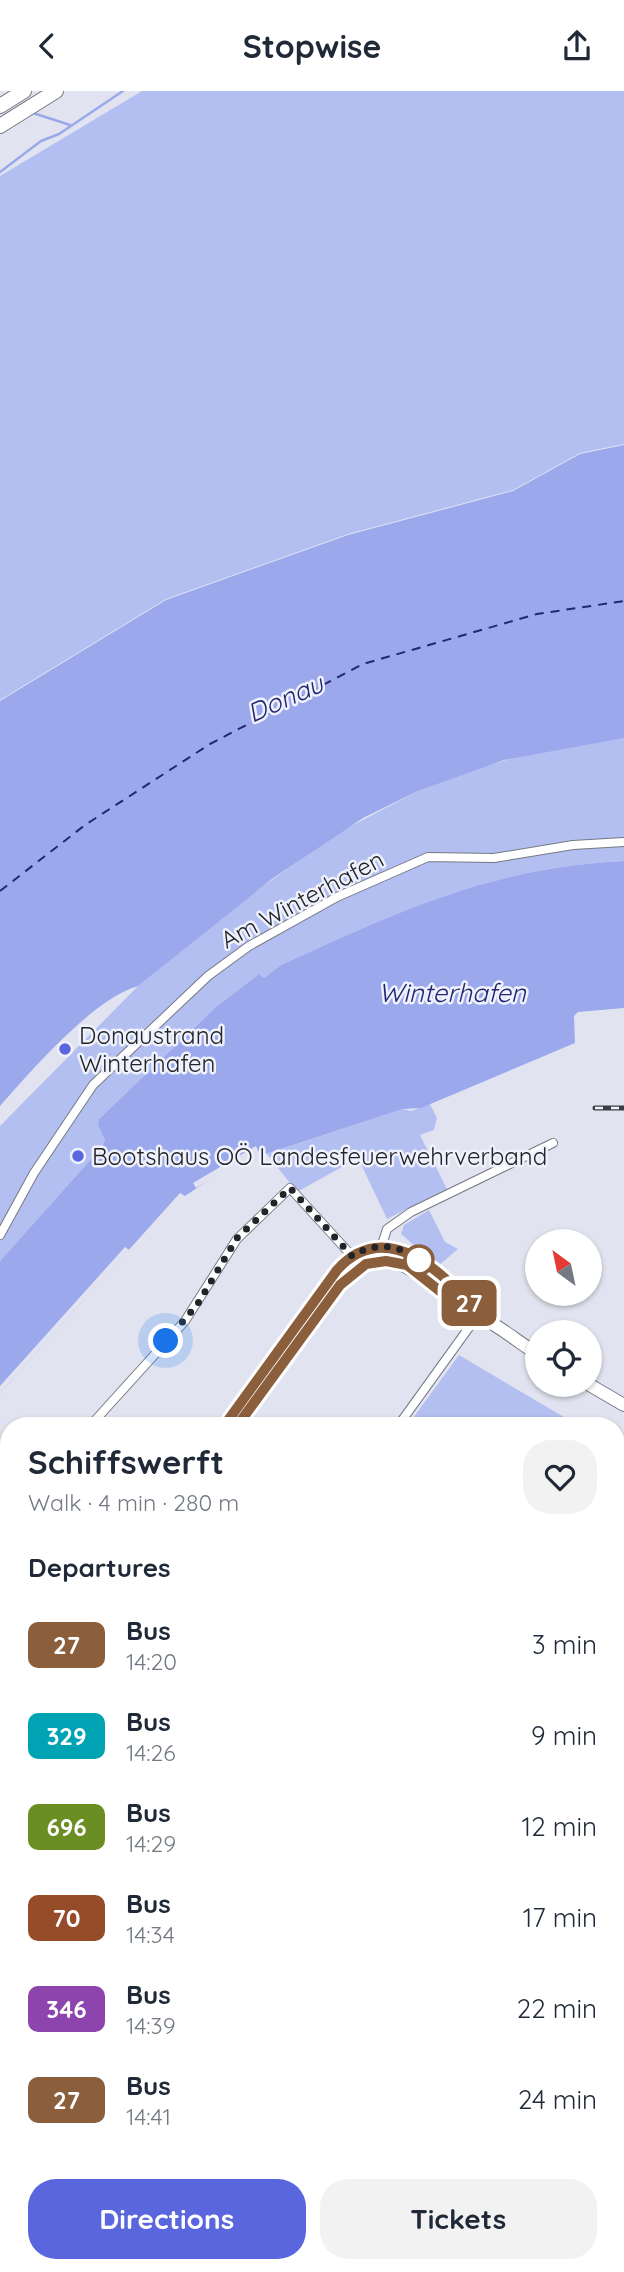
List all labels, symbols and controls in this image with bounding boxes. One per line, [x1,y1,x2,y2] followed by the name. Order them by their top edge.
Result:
[243,26,381,66] text: Stopwise
[28,27,66,65] icon: back
[558,27,596,65] icon: share
[242,666,329,729] water label: Donau
[215,843,389,955] street label: Am Winterhafen
[378,976,527,1009] water label: Winterhafen
[79,1020,224,1078] place label: Donaustrand Winterhafen
[57,1041,73,1057] marker: Donaustrand Winterhafen
[92,1141,547,1171] place label: Bootshaus OÖ Landesfeuerwehrverband
[70,1148,86,1164] marker: Bootshaus OÖ Landesfeuerwehrverband
[525,1229,602,1305] north arrow
[525,1229,602,1397] map controls
[404,1245,434,1275] unlabelled marker
[438,1280,500,1326] line badge: 27
[456,1288,482,1318] text: 27
[525,1320,602,1397] button: locate
[148,1323,183,1358] your location
[523,1440,597,1514] button: heart
[28,1441,224,1482] text: Schiffswerft
[28,1488,239,1517] text: Walk · 4 min · 280 m
[28,1551,171,1584] text: Departures
[126,1614,171,1647] text: Bus
[532,1628,597,1661] text: 3 min
[53,1630,80,1660] text: 27
[126,1647,177,1676] text: 14:20
[126,1705,171,1738] text: Bus
[531,1719,597,1752] text: 9 min
[46,1721,87,1751] text: 329
[126,1738,176,1767] text: 14:26
[126,1796,171,1829] text: Bus
[522,1810,597,1843] text: 12 min
[46,1812,87,1842] text: 696
[126,1829,176,1858] text: 14:29
[126,1887,171,1920] text: Bus
[523,1901,597,1934] text: 17 min
[53,1903,80,1933] text: 70
[126,1920,175,1949] text: 14:34
[126,1978,171,2011] text: Bus
[517,1992,597,2025] text: 22 min
[46,1994,87,2024] text: 346
[126,2011,175,2040] text: 14:39
[126,2069,171,2102] text: Bus
[518,2083,597,2116] text: 24 min
[53,2085,80,2115] text: 27
[126,2102,171,2131] text: 14:41
[28,2179,306,2259] button: Directions
[320,2179,597,2259] button: Tickets

